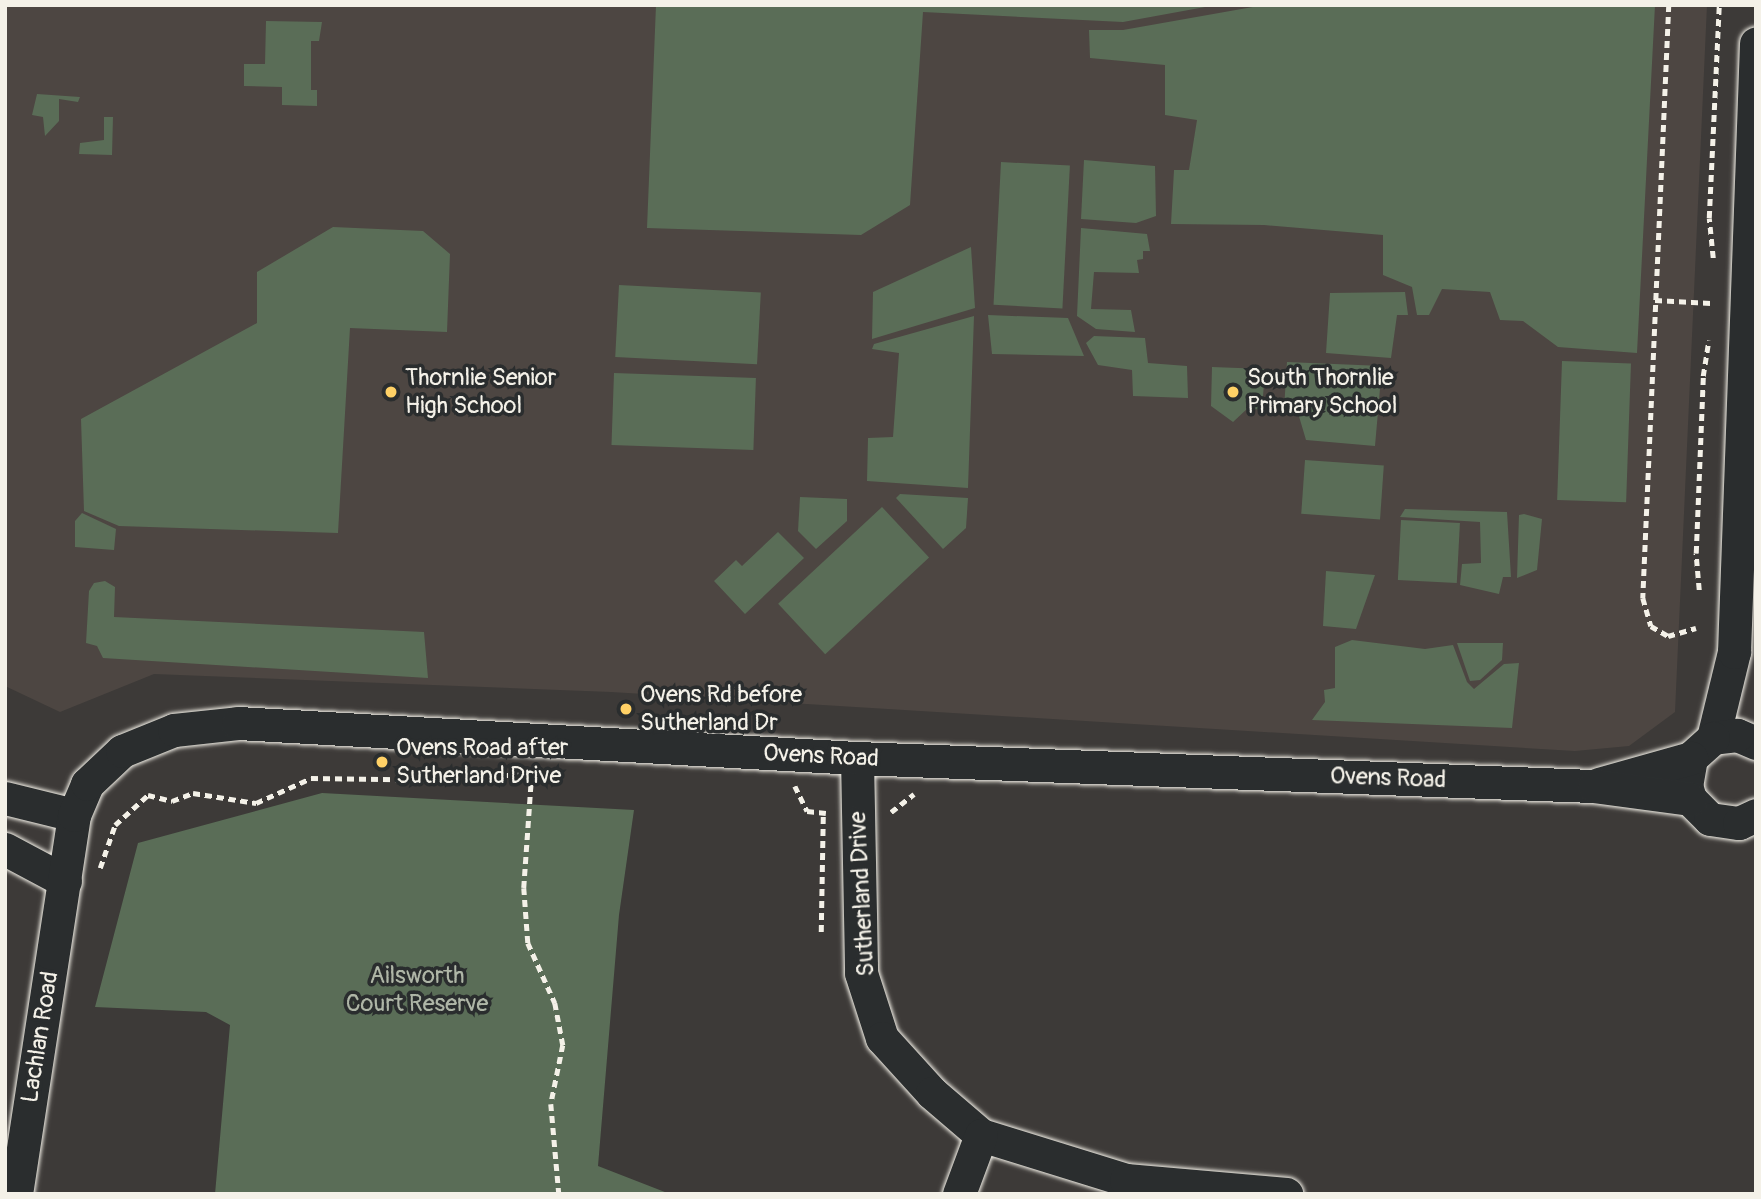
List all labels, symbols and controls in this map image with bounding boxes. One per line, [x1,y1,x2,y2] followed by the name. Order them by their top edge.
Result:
[405,364,556,420] place label: Thornlie Senior High School
[1247,364,1397,420] place label: South Thornlie Primary School
[383,384,399,400] marker: Thornlie Senior High School
[1225,384,1241,400] marker: South Thornlie Primary School
[640,681,802,737] place label: Ovens Rd before Sutherland Dr
[618,701,634,717] marker: Ovens Rd before Sutherland Dr
[396,734,568,790] place label: Ovens Road after Sutherland Drive
[762,739,880,773] street label: Ovens Road
[374,754,390,770] marker: Ovens Road after Sutherland Drive
[1329,762,1447,794] street label: Ovens Road
[843,811,881,977] street label: Sutherland Drive
[346,962,488,1018] park label: Ailsworth Court Reserve
[15,969,65,1105] street label: Lachlan Road

